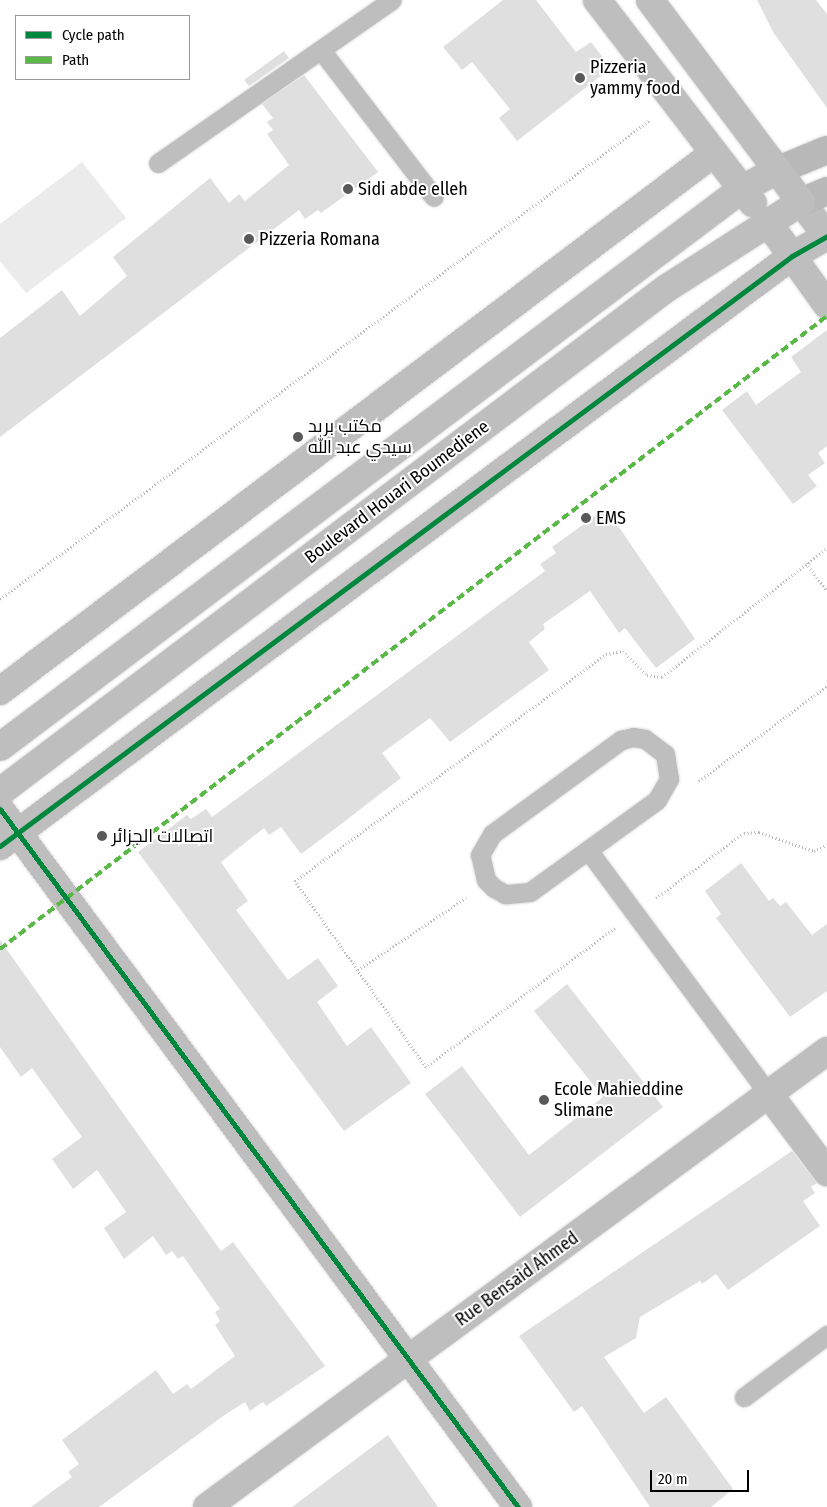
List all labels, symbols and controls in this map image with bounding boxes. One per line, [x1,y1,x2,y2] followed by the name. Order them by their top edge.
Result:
[15,15,190,80] legend
[62,26,125,44] text: Cycle path
[62,51,89,69] text: Path
[590,57,680,100] place label: Pizzeria yammy food
[574,72,586,84] marker: Pizzeria yammy food
[358,178,468,200] place label: Sidi abde elleh
[342,183,354,195] marker: Sidi abde elleh
[259,228,380,250] place label: Pizzeria Romana
[243,233,255,245] marker: Pizzeria Romana
[301,416,493,568] street label: Boulevard Houari Boumediene
[308,416,412,458] place label: مكتب بريد سيدي عبد الله
[292,431,304,443] marker: مكتب بريد سيدي عبد الله
[596,507,626,529] place label: EMS
[580,512,592,524] marker: EMS
[112,825,213,847] place label: اتصالات الجزائر
[96,830,108,842] marker: اتصالات الجزائر
[554,1079,683,1122] place label: Ecole Mahieddine Slimane
[538,1094,550,1106] marker: Ecole Mahieddine Slimane
[451,1227,583,1331] street label: Rue Bensaid Ahmed
[652,1460,751,1492] scale bar
[658,1470,688,1488] text: 20 m

